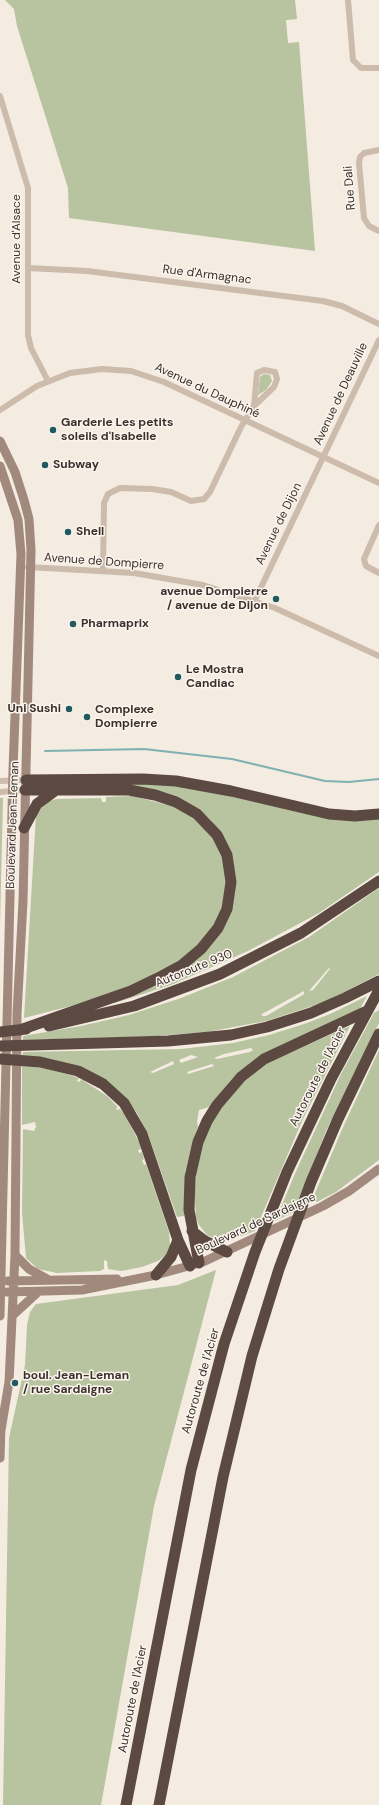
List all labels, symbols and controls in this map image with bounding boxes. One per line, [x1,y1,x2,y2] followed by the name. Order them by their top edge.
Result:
[341,165,359,211] street label: Rue Dali
[10,194,24,284] street label: Avenue d'Alsace
[162,262,252,288] street label: Rue d'Armagnac
[311,340,371,448] street label: Avenue de Deauville
[152,360,262,422] street label: Avenue du Dauphiné
[61,416,173,444] place label: Garderie Les petits soleils d'Isabelle
[48,425,58,435] marker: Garderie Les petits soleils d'Isabelle
[53,458,99,472] place label: Subway
[40,460,50,470] marker: Subway
[253,481,305,567] street label: Avenue de Dijon
[76,525,104,539] place label: Shell
[63,527,73,537] marker: Shell
[44,551,164,573] street label: Avenue de Dompierre
[160,585,268,613] place label: avenue Dompierre / avenue de Dijon
[271,594,281,604] marker: avenue Dompierre / avenue de Dijon
[81,617,149,631] place label: Pharmaprix
[68,619,78,629] marker: Pharmaprix
[186,663,244,691] place label: Le Mostra Candiac
[173,672,183,682] marker: Le Mostra Candiac
[8,702,61,716] place label: Uni Sushi
[95,703,157,731] place label: Complexe Dompierre
[64,704,74,714] marker: Uni Sushi
[82,712,92,722] marker: Complexe Dompierre
[4,761,22,889] street label: Boulevard Jean-Leman
[153,947,235,991] street label: Autoroute 930
[287,1025,349,1129] street label: Autoroute de l'Acier
[194,1190,318,1258] street label: Boulevard de Sardaigne
[179,1327,223,1435] street label: Autoroute de l'Acier
[23,1369,129,1397] place label: boul. Jean-Leman / rue Sardaigne
[10,1378,20,1388] marker: boul. Jean-Leman / rue Sardaigne
[116,1644,150,1754] street label: Autoroute de l'Acier

